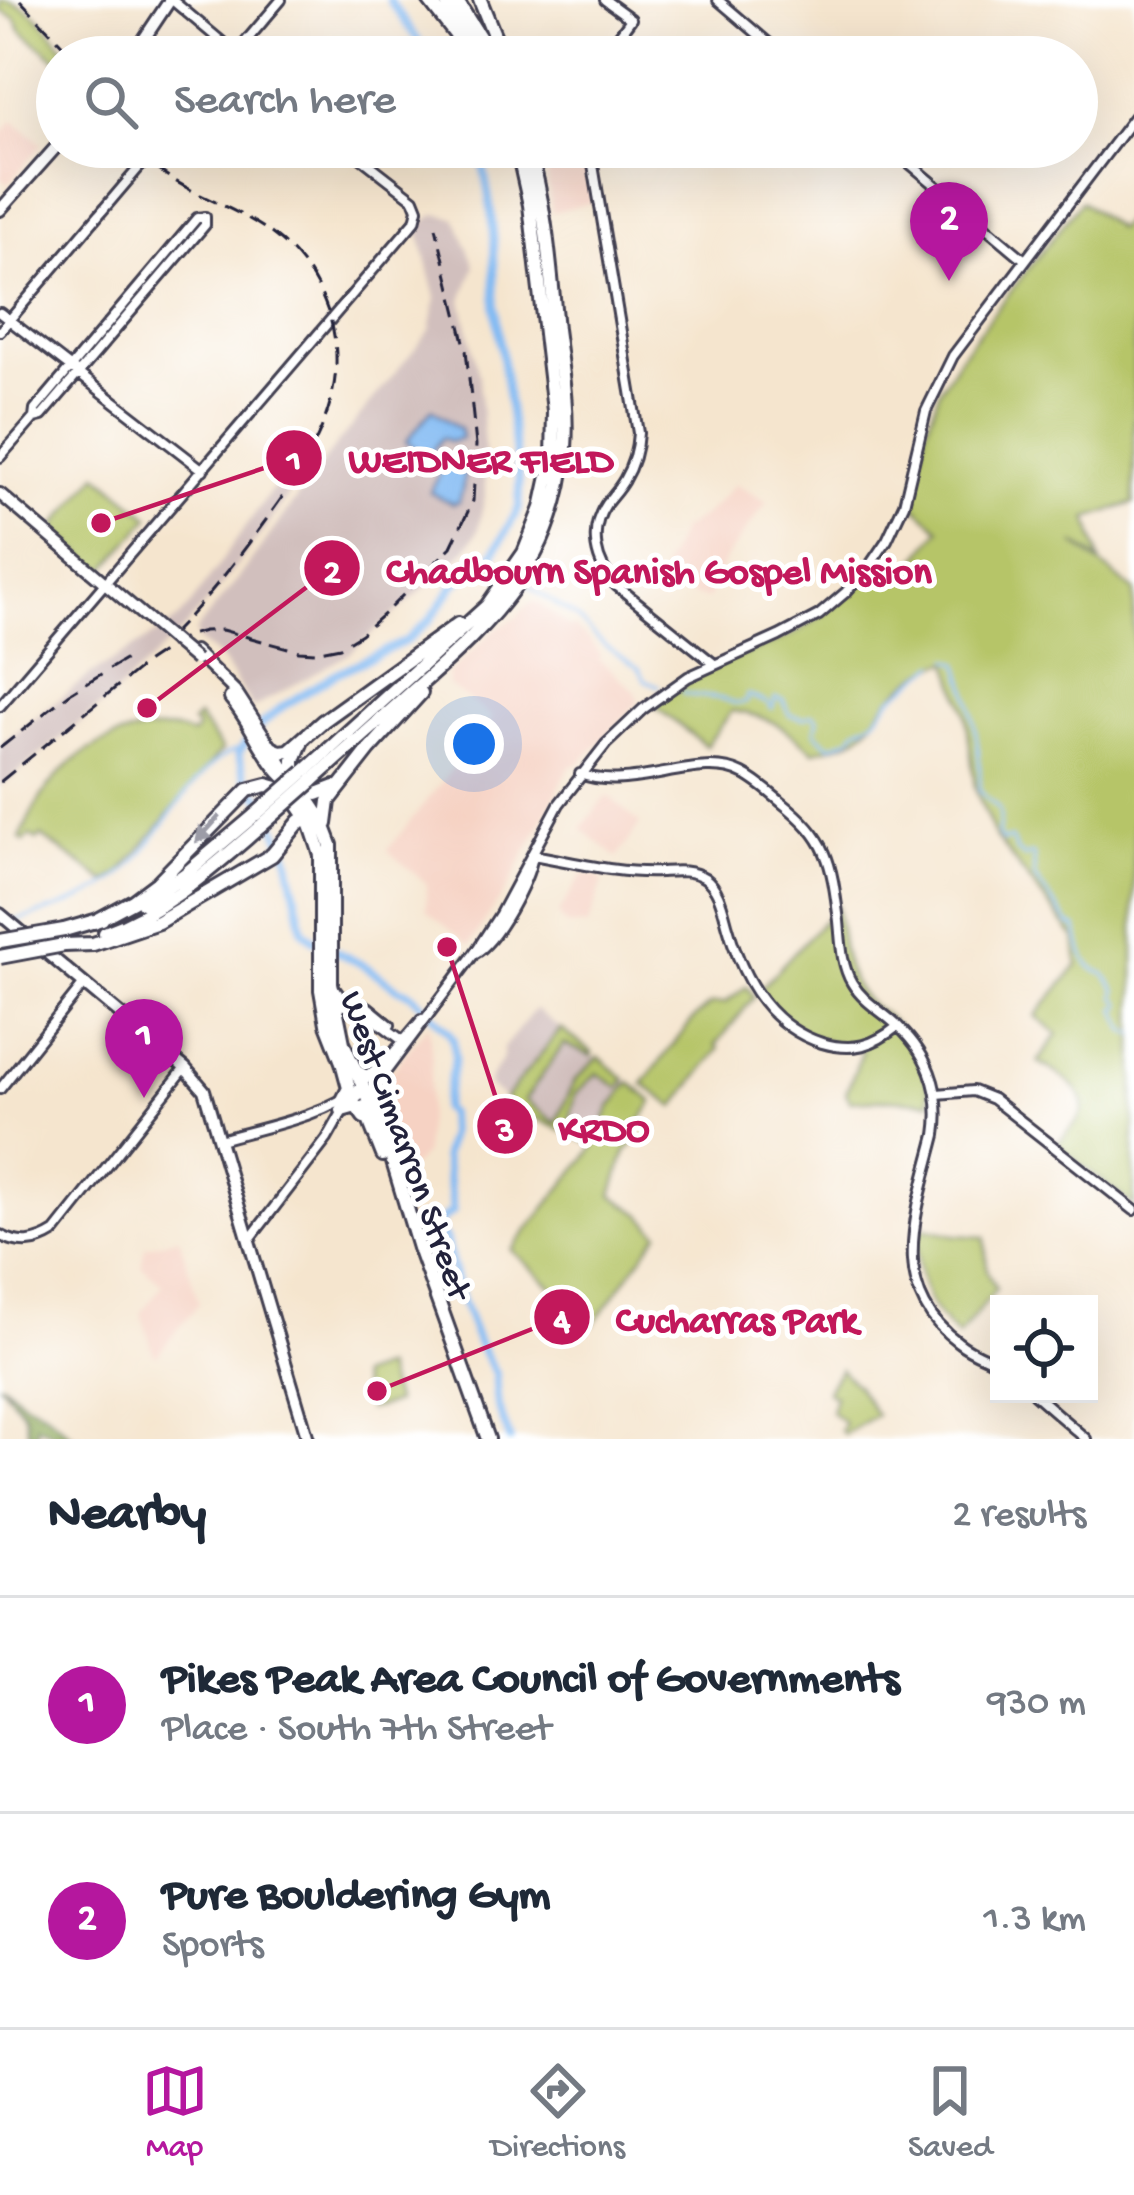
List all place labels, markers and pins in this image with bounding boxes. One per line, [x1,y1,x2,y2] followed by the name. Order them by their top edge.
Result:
[910,182,988,281] pin: 2
[264,420,637,495] callout: WEIDNER FIELD
[302,531,955,606] callout: Chadbourn Spanish Gospel Mission
[105,999,183,1098] pin: 1
[475,1089,674,1164] callout: KRDO
[532,1280,883,1355] callout: Cucharras Park

